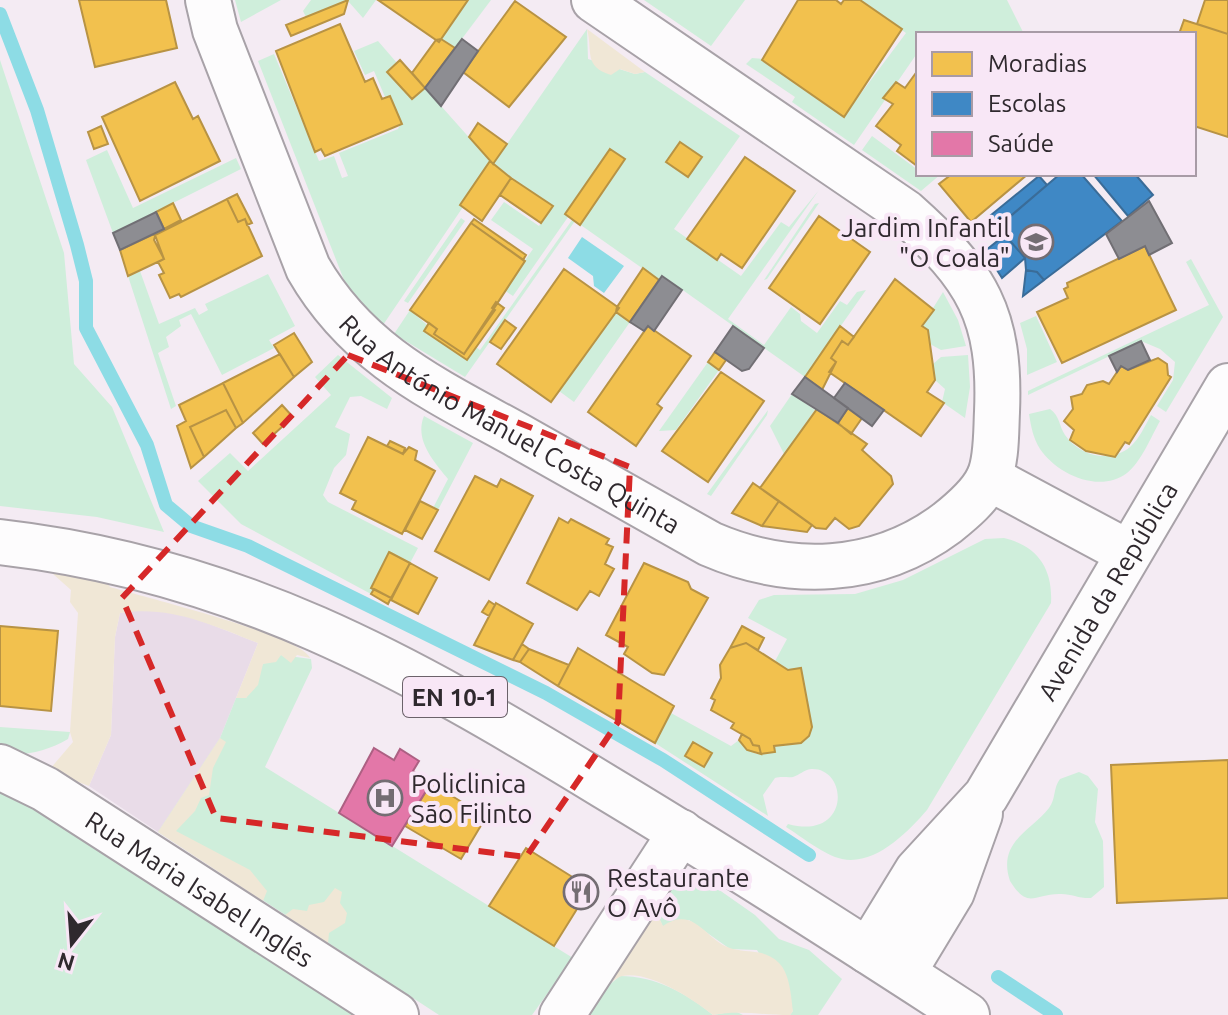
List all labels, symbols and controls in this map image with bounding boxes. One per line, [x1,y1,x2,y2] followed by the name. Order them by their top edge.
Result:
[916,32,1196,176] legend
[988,50,1087,77] text: Moradias
[988,90,1066,117] text: Escolas
[988,130,1054,157] text: Saúde
[841,213,1010,272] place label: Jardim Infantil "O Coala"
[1017,223,1055,261] school or university icon: Jardim Infantil "O Coala"
[334,309,685,539] street label: Rua António Manuel Costa Quinta
[1032,477,1183,705] street label: Avenida da República
[403,677,507,717] road number: EN 10-1
[411,769,533,828] place label: Policlinica São Filinto
[366,779,404,817] hospital icon: Policlinica São Filinto
[81,805,319,972] street label: Rua Maria Isabel Inglês
[607,863,750,922] place label: Restaurante O Avô
[562,873,600,911] restaurant icon: Restaurante O Avô
[32,903,112,983] north arrow
[54,948,78,977] text: N

